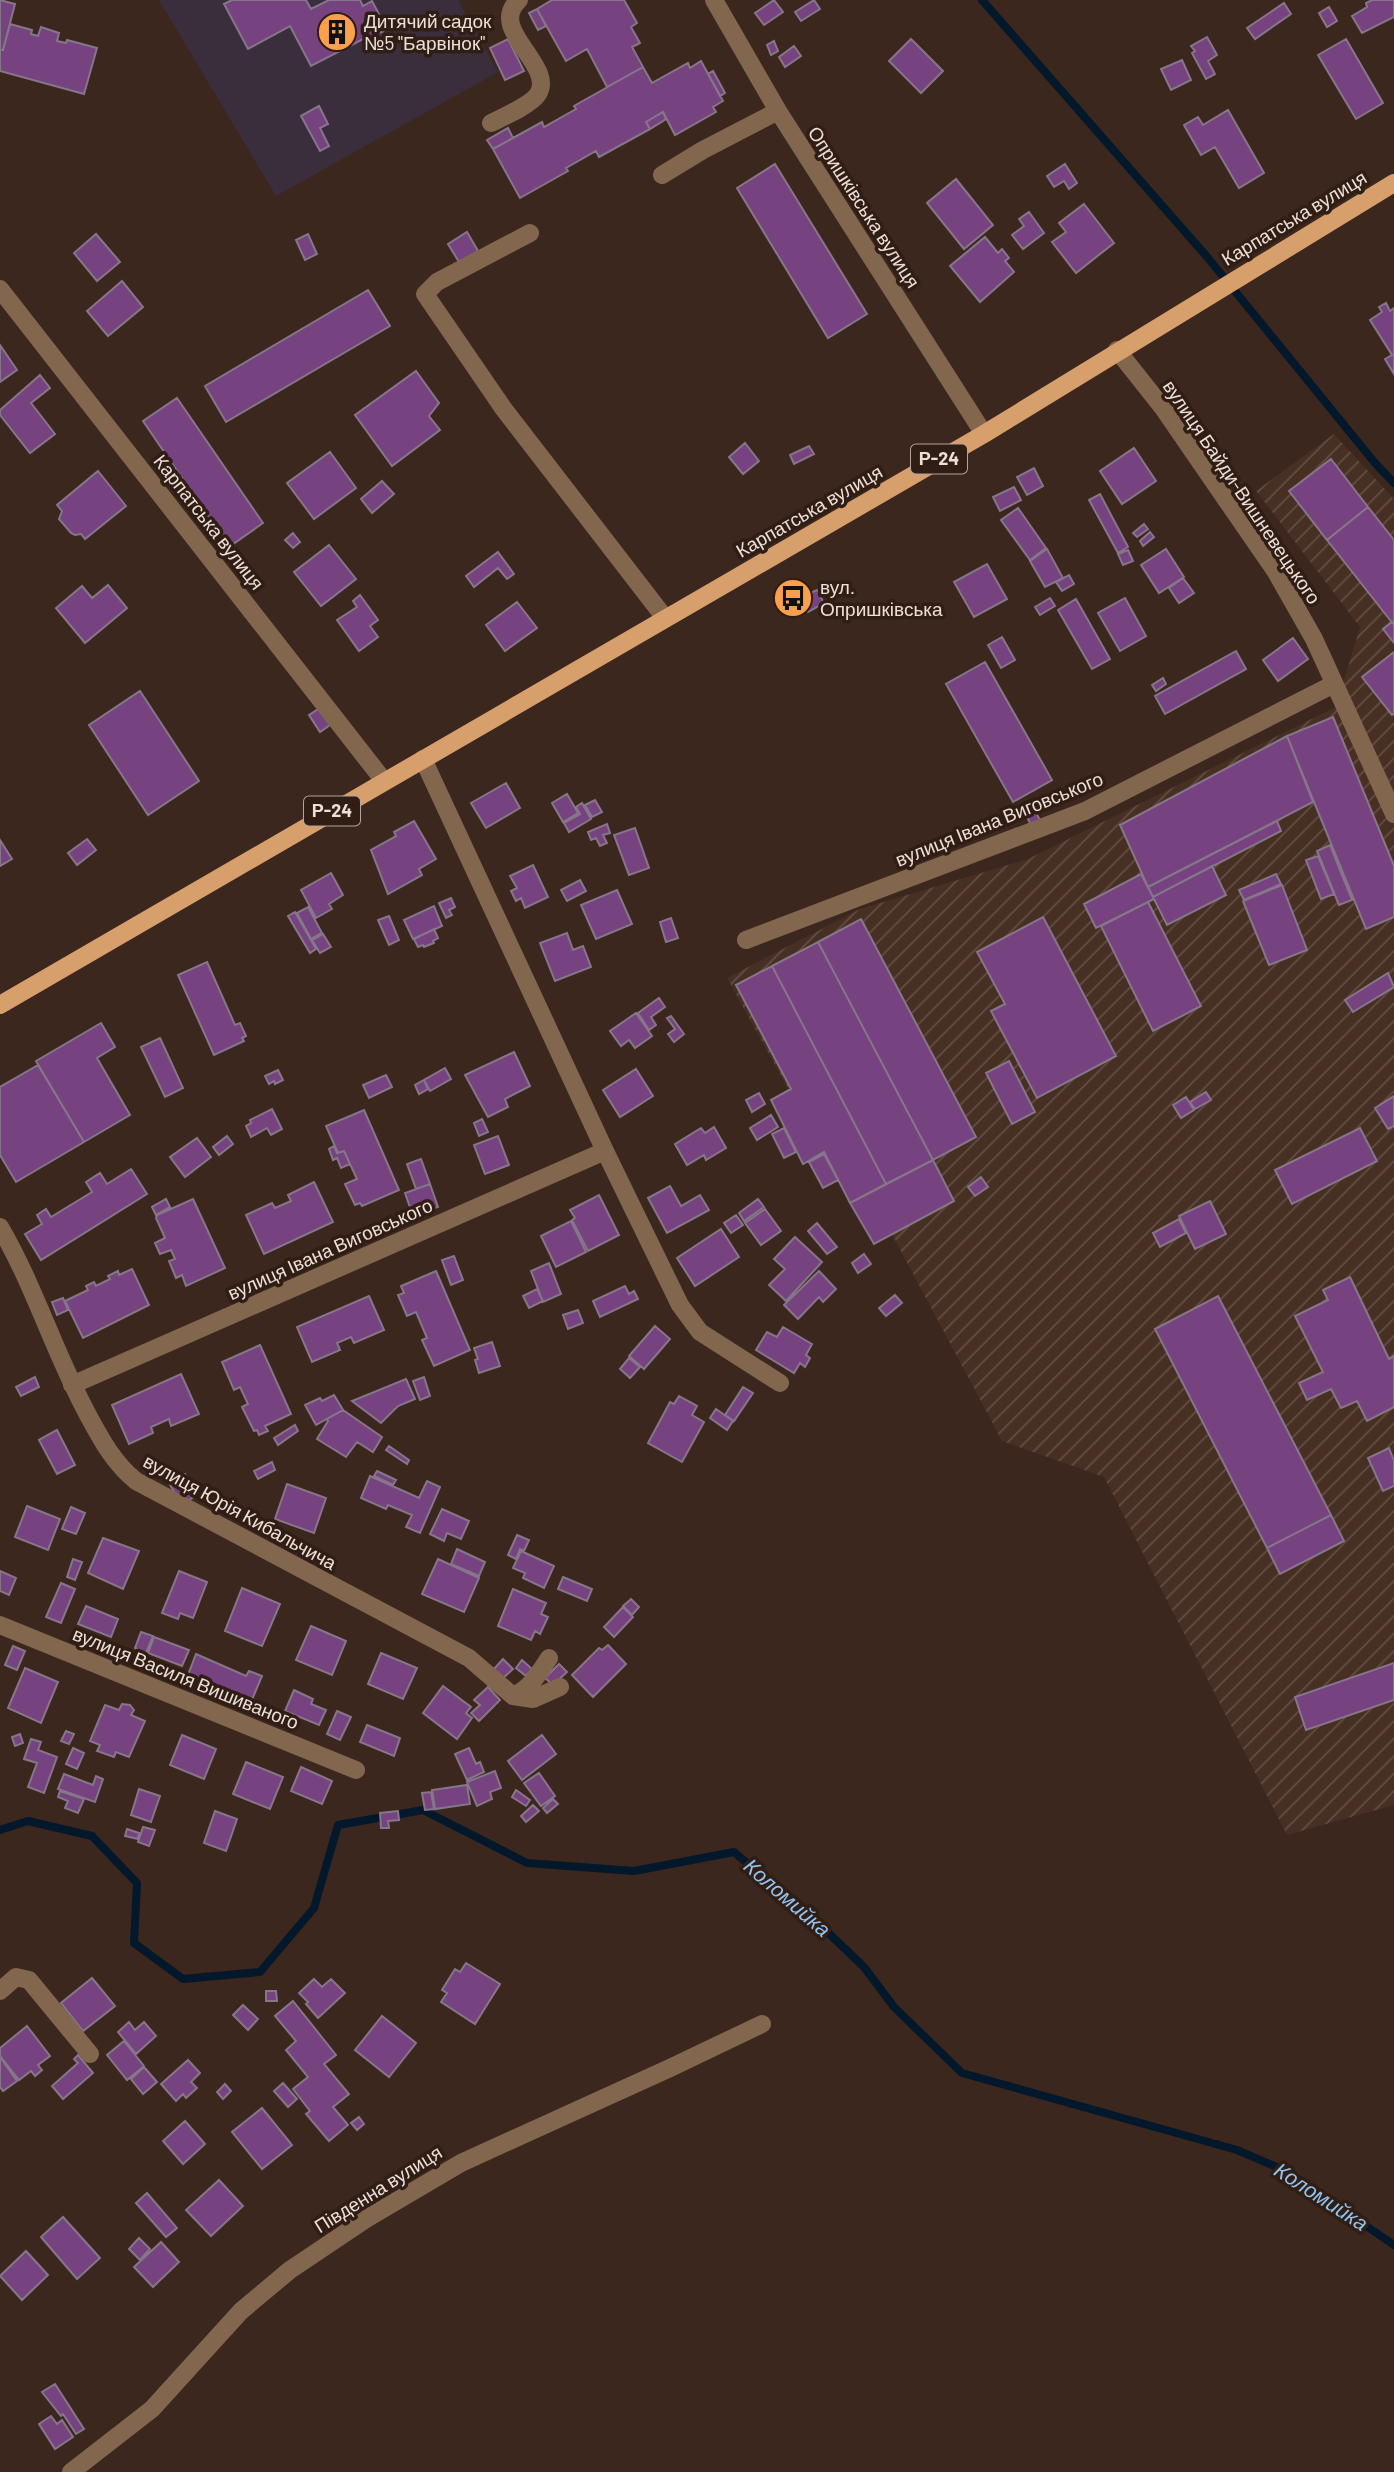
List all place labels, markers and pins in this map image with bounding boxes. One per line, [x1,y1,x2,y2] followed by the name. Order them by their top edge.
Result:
[364,9,492,54] place label: Дитячий садок №5 "Барвінок"
[316,11,358,53] building icon: Дитячий садок №5 "Барвінок"
[820,575,943,620] place label: вул. Опришківська
[772,577,814,619] bus stop icon: вул. Опришківська

